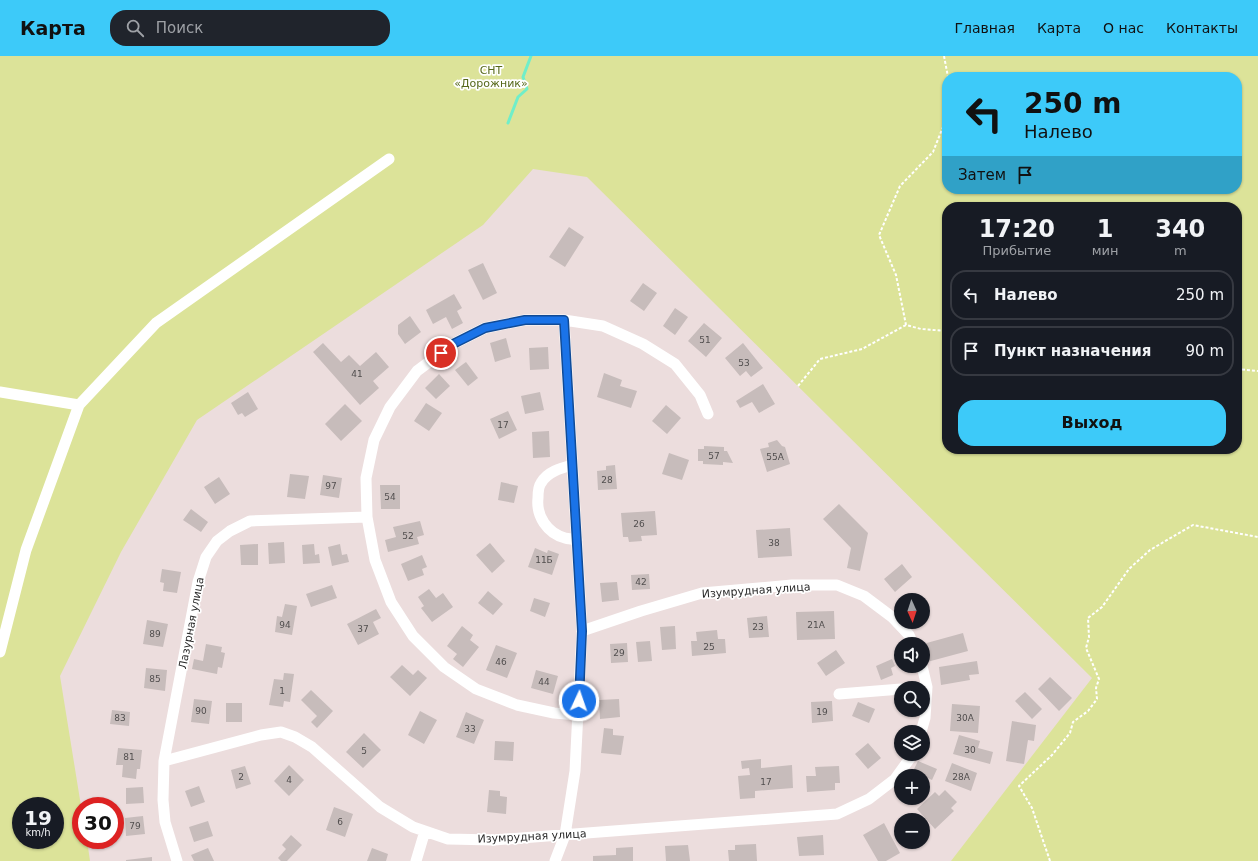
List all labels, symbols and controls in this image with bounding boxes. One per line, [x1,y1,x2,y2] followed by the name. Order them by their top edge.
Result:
[110,10,390,46] search box
[20,17,86,39] text: Карта
[124,17,146,39] icon: search
[156,19,203,37] text: Поиск
[954,20,1015,36] text: Главная
[1037,20,1081,36] text: Карта
[1103,20,1144,36] text: О нас
[1166,20,1238,36] text: Контакты
[454,64,528,90] park label: СНТ «Дорожник»
[1024,87,1121,120] text: 250 m
[958,88,1010,140] icon: left
[1024,121,1093,142] text: Налево
[1014,164,1036,186] icon: arrive
[958,166,1006,184] text: Затем
[979,215,1055,243] text: 17:20
[1097,215,1113,243] text: 1
[1155,215,1205,243] text: 340
[982,243,1051,258] text: Прибытие
[1092,243,1119,258] text: мин
[1174,243,1187,258] text: m
[960,284,982,306] icon: left
[994,286,1058,304] text: Налево
[1176,286,1224,304] text: 250 m
[699,335,711,345] house number: 51
[424,336,458,370] pin
[960,340,982,362] icon: arrive
[430,342,452,364] icon: arrive
[994,342,1151,360] text: Пункт назначения
[1186,342,1224,360] text: 90 m
[738,358,750,368] house number: 53
[351,369,363,379] house number: 41
[958,400,1226,446] button: Выход
[497,420,509,430] house number: 17
[708,451,720,461] house number: 57
[766,452,785,462] house number: 55А
[601,475,613,485] house number: 28
[325,481,337,491] house number: 97
[384,492,396,502] house number: 54
[633,519,645,529] house number: 26
[402,531,414,541] house number: 52
[768,538,780,548] house number: 38
[535,555,553,565] house number: 11Б
[176,576,207,670] street label: Лазурная улица
[635,577,647,587] house number: 42
[701,580,811,601] street label: Изумрудная улица
[894,593,930,629] north arrow
[894,593,930,849] map controls
[279,620,291,630] house number: 94
[807,620,826,630] house number: 21А
[752,622,764,632] house number: 23
[357,624,369,634] house number: 37
[149,629,161,639] house number: 89
[894,637,930,673] button: sound
[703,642,715,652] house number: 25
[613,648,625,658] house number: 29
[495,657,507,667] house number: 46
[149,674,161,684] house number: 85
[538,677,550,687] house number: 44
[558,680,600,722] position arrow
[894,681,930,717] button: search
[279,686,285,696] house number: 1
[195,706,207,716] house number: 90
[816,707,828,717] house number: 19
[114,713,126,723] house number: 83
[956,713,975,723] house number: 30А
[464,724,476,734] house number: 33
[894,725,930,761] button: layers
[964,745,976,755] house number: 30
[361,746,367,756] house number: 5
[123,752,135,762] house number: 81
[894,769,930,805] button: +
[238,772,244,782] house number: 2
[952,772,971,782] house number: 28А
[286,775,292,785] house number: 4
[760,777,772,787] house number: 17
[72,797,124,849] speed limit sign: 30
[24,806,52,830] text: 19
[894,813,930,849] button: −
[337,817,343,827] house number: 6
[129,821,141,831] house number: 79
[25,827,51,838] text: km/h
[477,827,587,846] street label: Изумрудная улица

